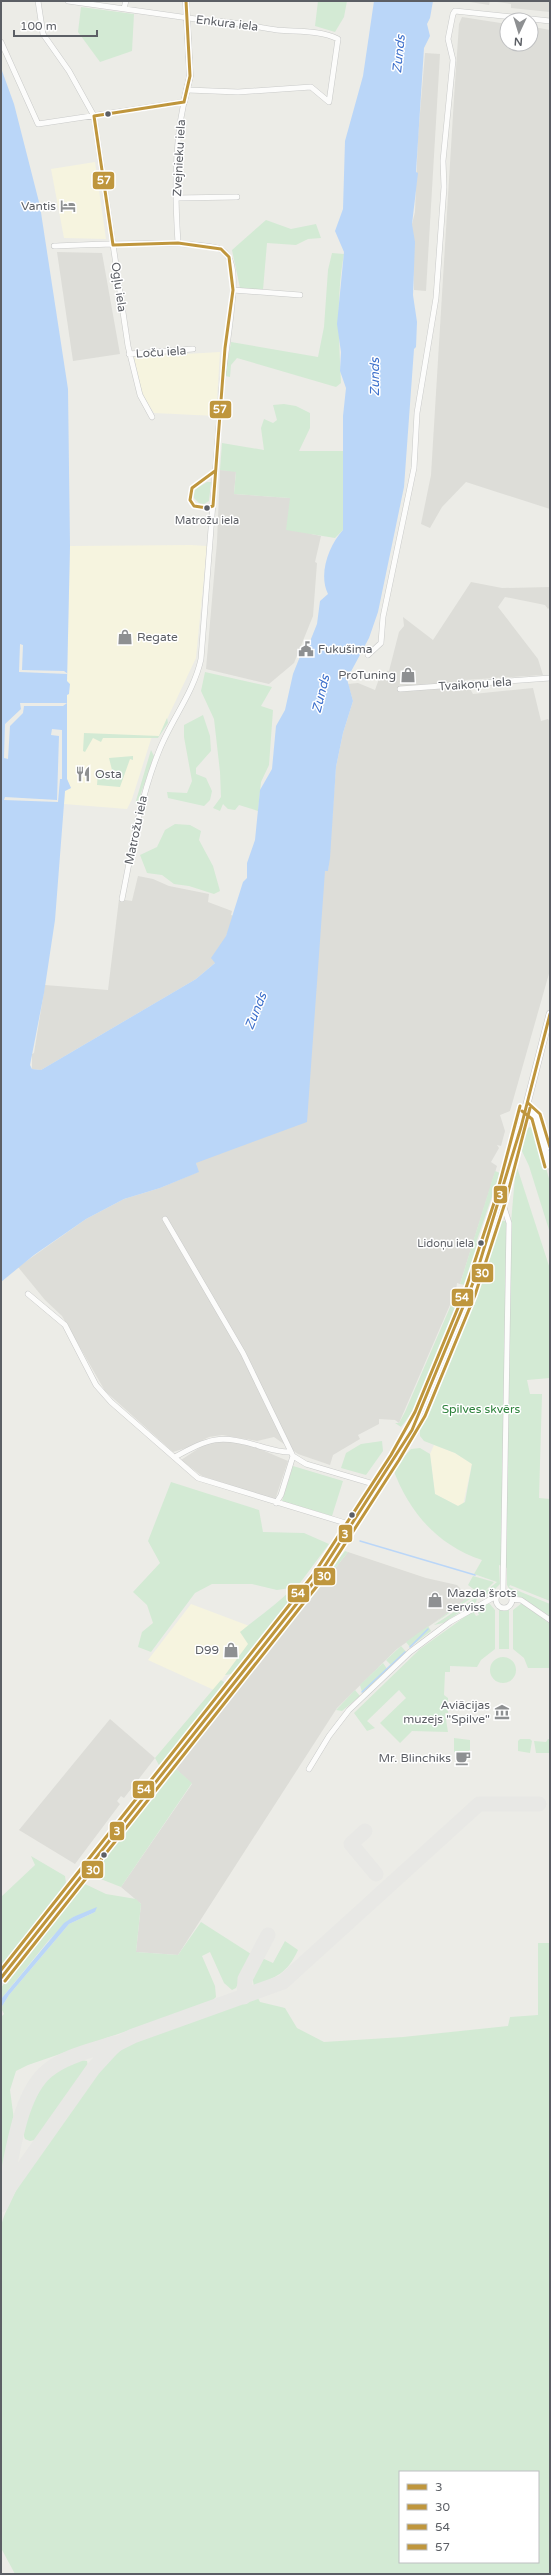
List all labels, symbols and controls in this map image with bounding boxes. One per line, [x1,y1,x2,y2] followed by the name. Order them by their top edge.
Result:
[14,12,97,38] scale bar
[195,12,259,34] street label: Enkura iela
[499,12,539,52] north arrow
[20,19,57,33] text: 100 m
[389,33,409,74] water label: Zunds
[513,35,523,48] text: N
[103,109,113,119] unlabelled marker
[170,119,188,197] street label: Zvejnieku iela
[92,171,115,190] line badge: 57
[97,174,111,187] text: 57
[59,197,77,215] hotel icon: Vantis
[21,199,56,213] place label: Vantis
[109,261,129,313] street label: Ogļu iela
[135,343,187,361] street label: Loču iela
[367,357,383,396] water label: Zunds
[209,400,232,419] line badge: 57
[213,403,227,416] text: 57
[202,503,212,513] marker: Matrožu iela
[175,514,239,527] place label: Matrožu iela
[116,628,134,646] shop icon: Regate
[137,630,178,644] place label: Regate
[297,640,315,658] public building icon: Fukušima
[318,642,373,656] place label: Fukušima
[399,666,417,684] shop icon: ProTuning
[338,668,396,682] place label: ProTuning
[309,673,334,715] water label: Zunds
[438,674,512,694] street label: Tvaikoņu iela
[74,765,92,783] restaurant icon: Osta
[95,767,122,781] place label: Osta
[122,794,150,866] street label: Matrožu iela
[241,989,271,1032] water label: Zunds
[493,1185,508,1204] line badge: 3
[497,1189,504,1202] text: 3
[417,1237,474,1250] place label: Lidoņu iela
[476,1238,486,1248] marker: Lidoņu iela
[471,1263,494,1283] line badge: 30
[475,1267,489,1280] text: 30
[451,1288,474,1307] line badge: 54
[455,1291,469,1304] text: 54
[442,1402,520,1416] park label: Spilves skvērs
[347,1510,357,1520] unlabelled marker
[338,1524,353,1543] line badge: 3
[342,1528,349,1541] text: 3
[313,1567,336,1586] line badge: 30
[317,1570,331,1583] text: 30
[287,1584,310,1603] line badge: 54
[447,1586,517,1614] place label: Mazda šrots serviss
[291,1587,305,1600] text: 54
[426,1591,444,1609] shop icon: Mazda šrots serviss
[222,1641,240,1659] shop icon: D99
[195,1643,219,1657] place label: D99
[403,1698,490,1726] place label: Aviācijas muzejs "Spilve"
[493,1703,511,1721] museum icon: Aviācijas muzejs "Spilve"
[454,1749,472,1767] cafe icon: Mr. Blinchiks
[379,1751,451,1765] place label: Mr. Blinchiks
[132,1780,155,1799] line badge: 54
[137,1783,151,1796] text: 54
[109,1821,125,1841] line badge: 3
[114,1825,121,1838] text: 3
[99,1850,109,1860] unlabelled marker
[81,1860,104,1879] line badge: 30
[86,1864,100,1877] text: 30
[399,2471,539,2563] legend
[435,2480,443,2494] text: 3
[435,2500,451,2514] text: 30
[435,2520,451,2534] text: 54
[435,2540,450,2554] text: 57

